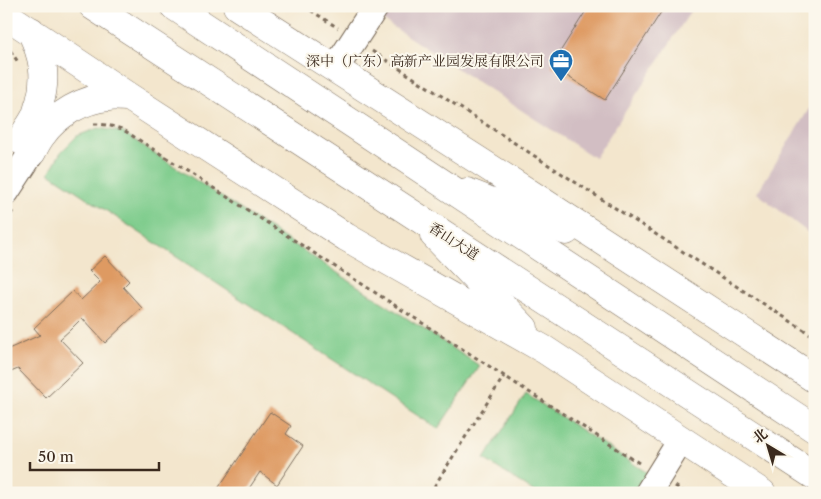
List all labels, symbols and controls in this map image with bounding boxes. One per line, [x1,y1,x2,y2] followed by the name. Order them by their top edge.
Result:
[548,48,574,82] office icon: 深中（广东）高新产业园发展有限公司
[306,52,544,70] place label: 深中（广东）高新产业园发展有限公司
[426,218,482,264] street label: 香山大道
[744,422,794,472] north arrow
[749,424,771,447] text: 北
[30,439,159,471] scale bar
[38,447,74,466] text: 50 m

